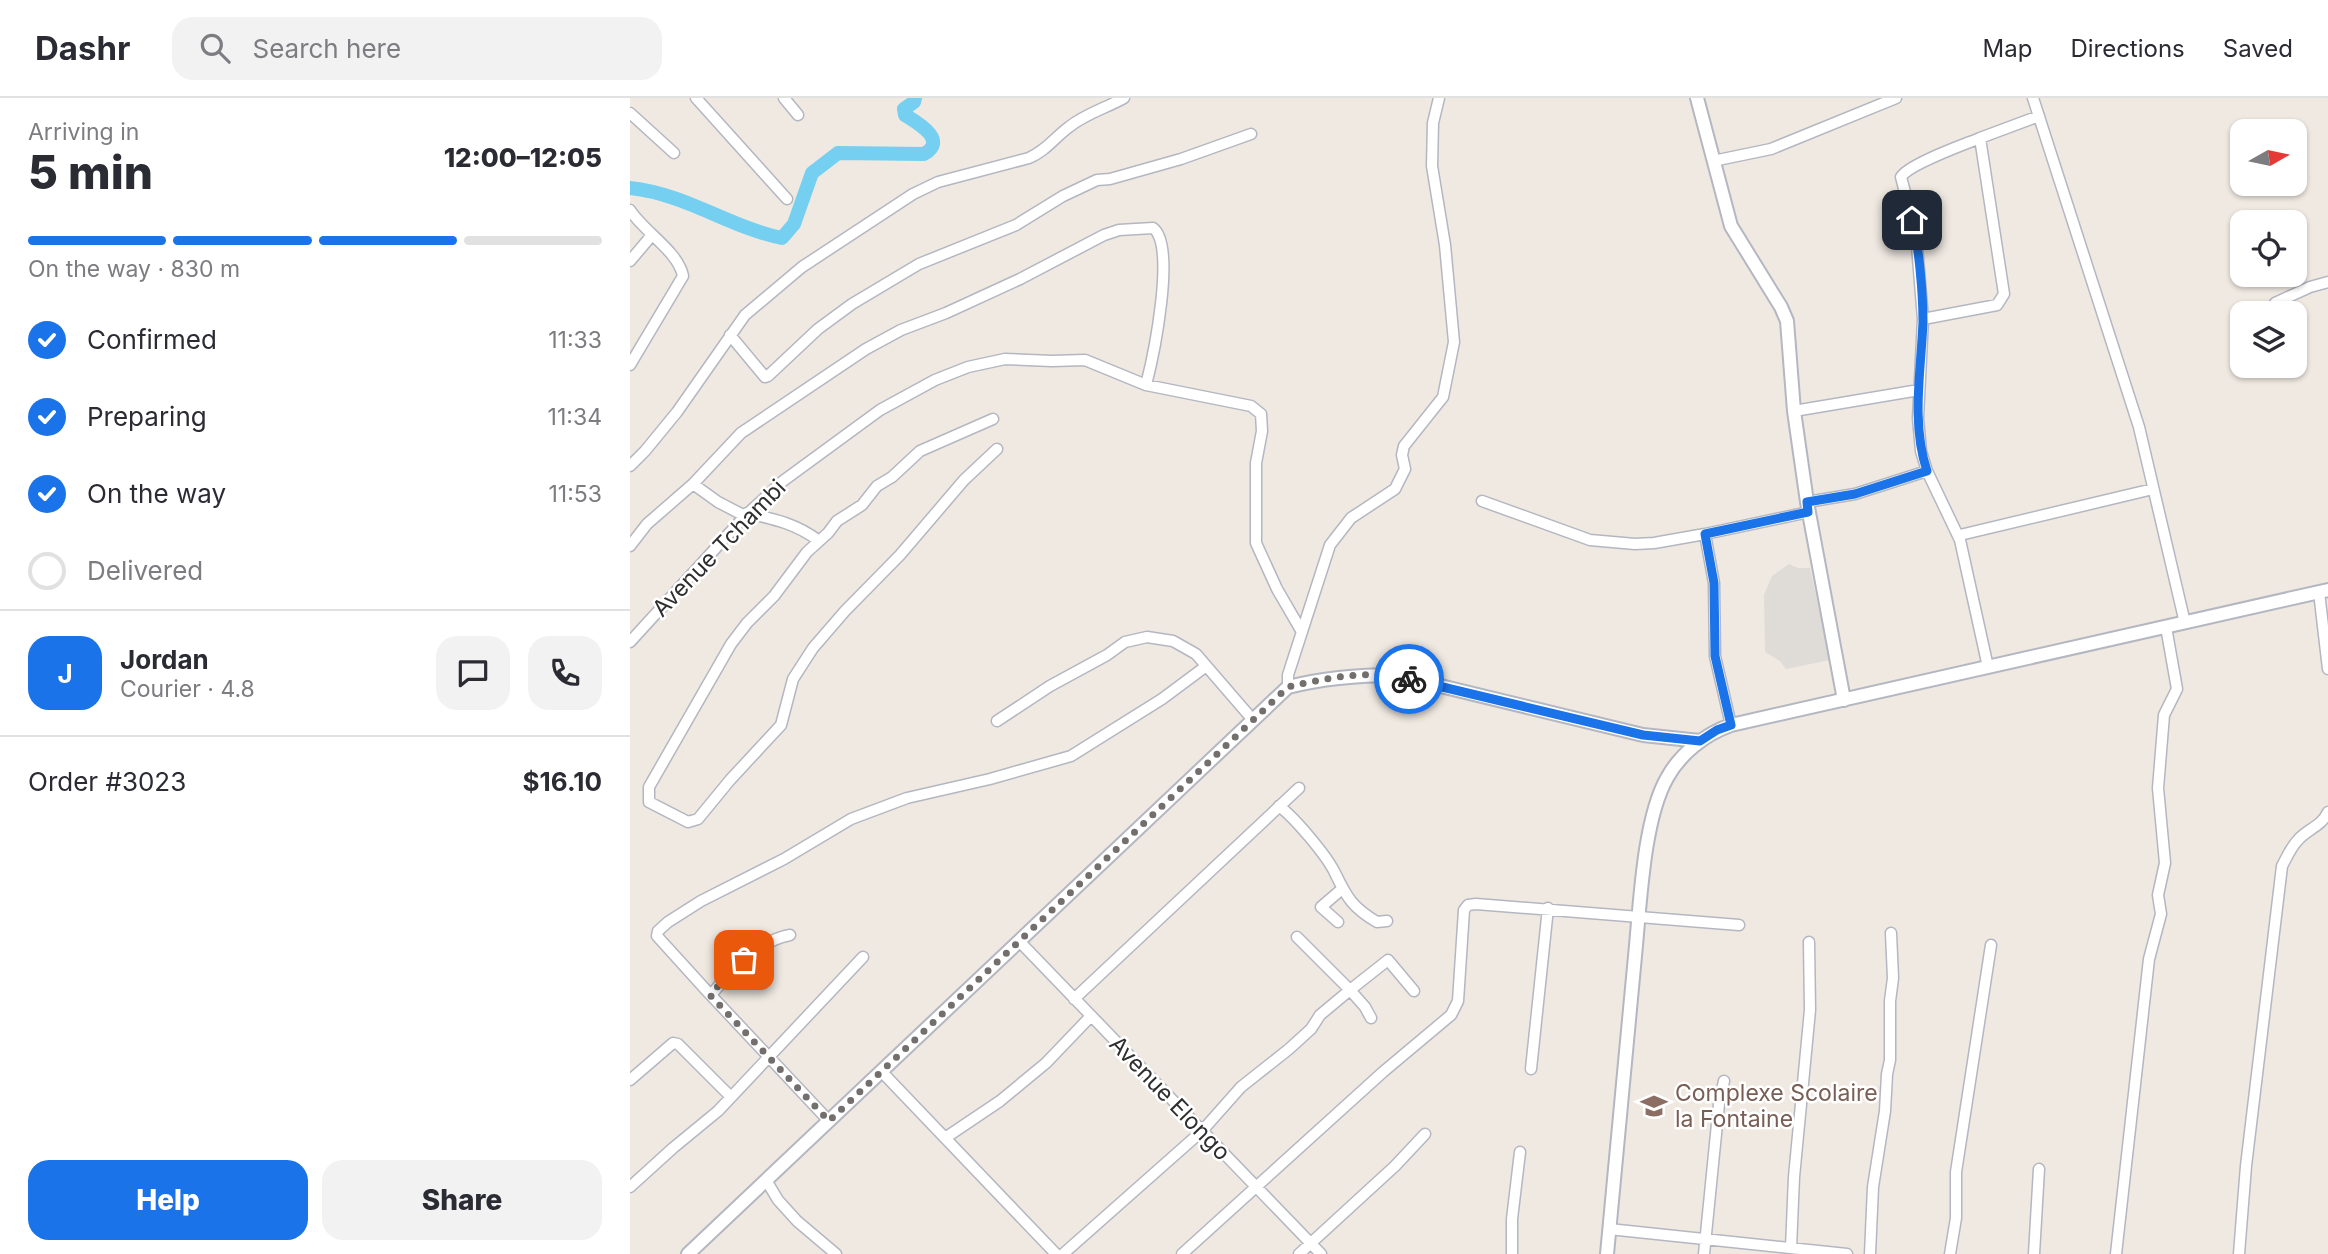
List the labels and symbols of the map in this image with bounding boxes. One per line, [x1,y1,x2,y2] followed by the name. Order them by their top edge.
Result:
[2230,119,2306,196] north arrow
[1882,190,1942,250] pin
[646,474,792,622] street label: Avenue Tchambi
[1374,644,1444,714] courier
[714,930,774,990] pin
[1104,1030,1236,1166] street label: Avenue Elongo
[1675,1079,1878,1133] place label: Complexe Scolaire la Fontaine
[1639,1091,1669,1121] school or university icon: Complexe Scolaire la Fontaine

